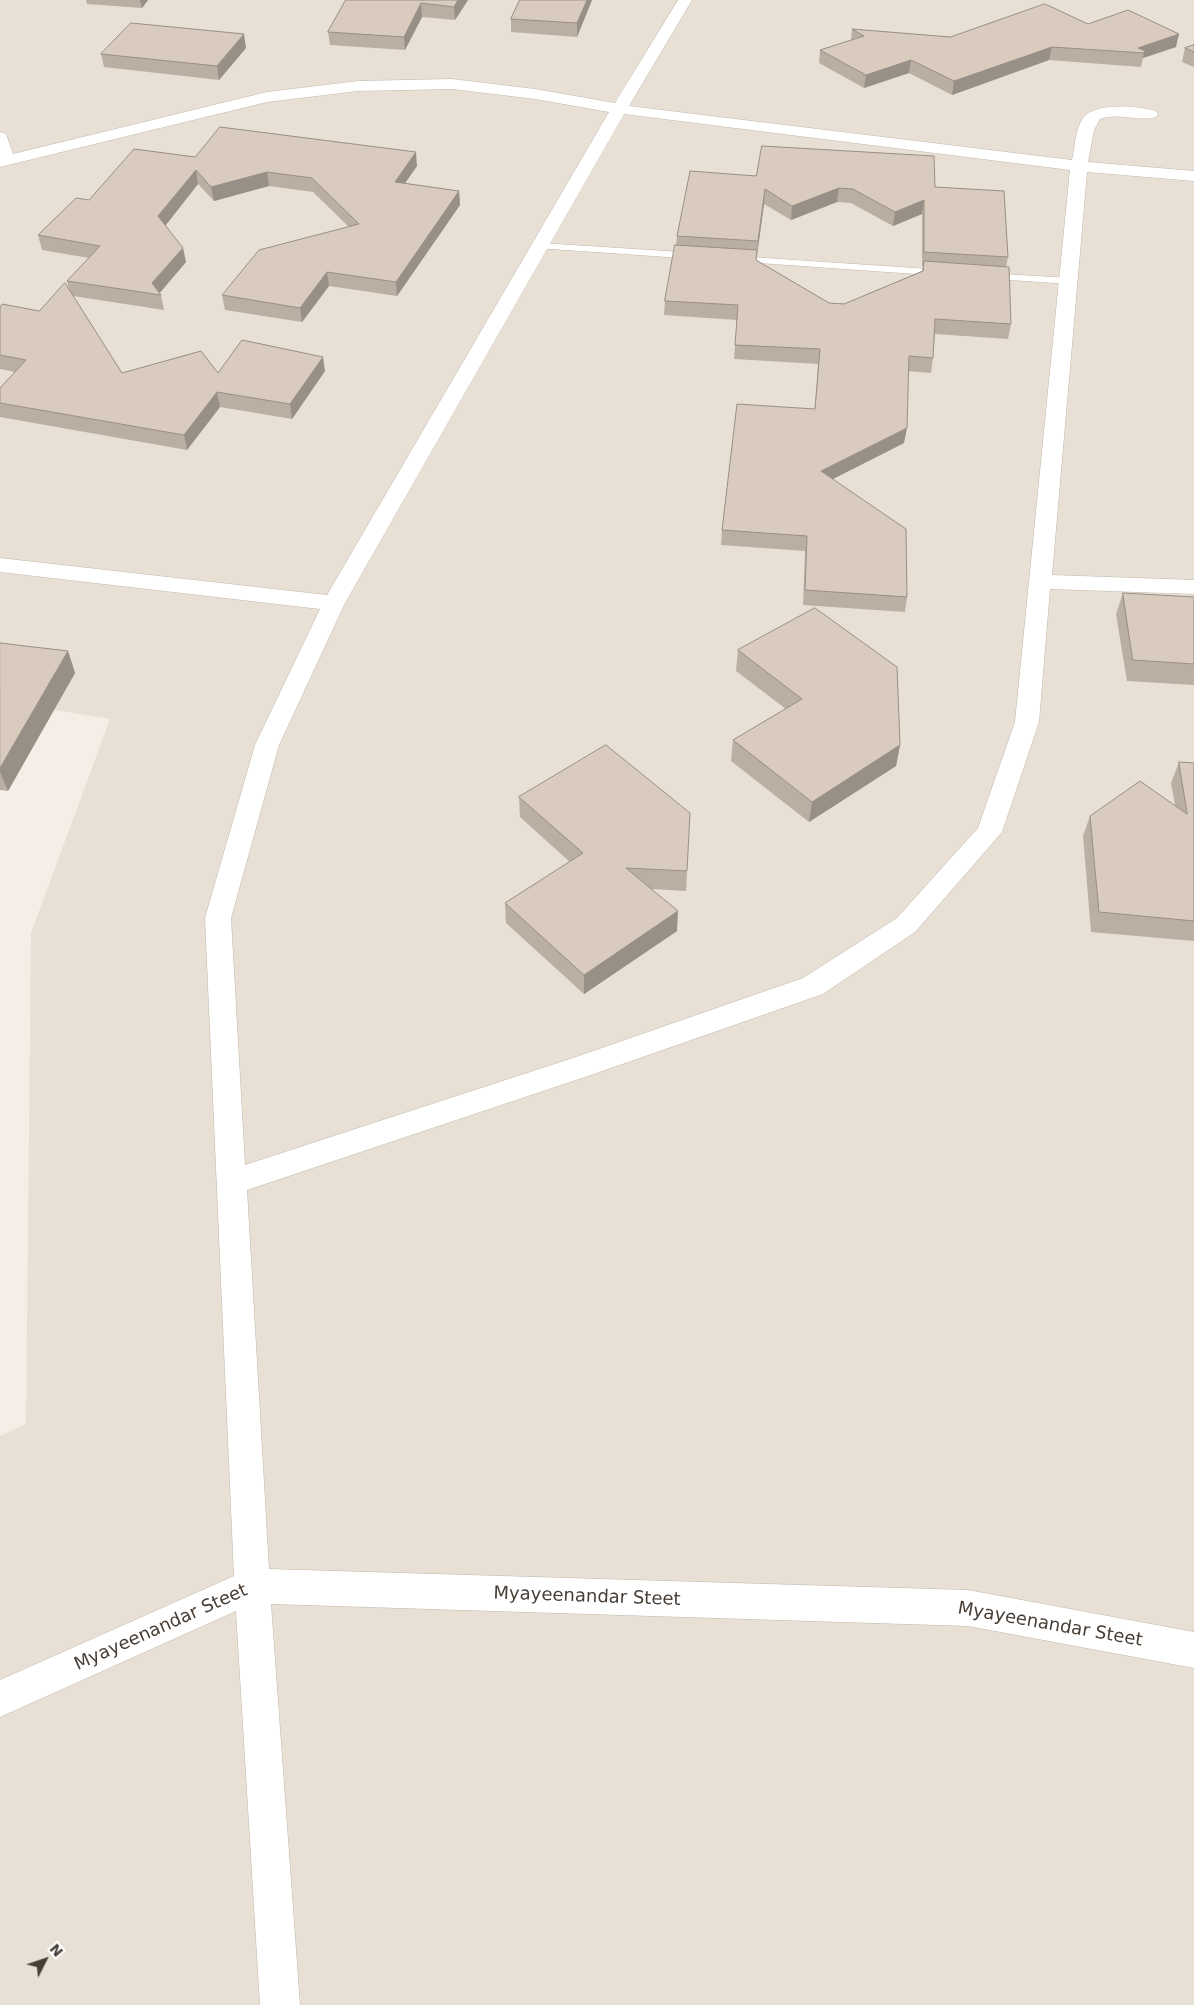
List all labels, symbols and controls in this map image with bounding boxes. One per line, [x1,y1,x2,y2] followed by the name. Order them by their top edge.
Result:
[71,1580,251,1676] street label: Myayeenandar Steet
[493,1583,681,1611] street label: Myayeenandar Steet
[956,1598,1144,1652] street label: Myayeenandar Steet
[20,1935,70,1985] north arrow
[46,1940,66,1960] text: N

